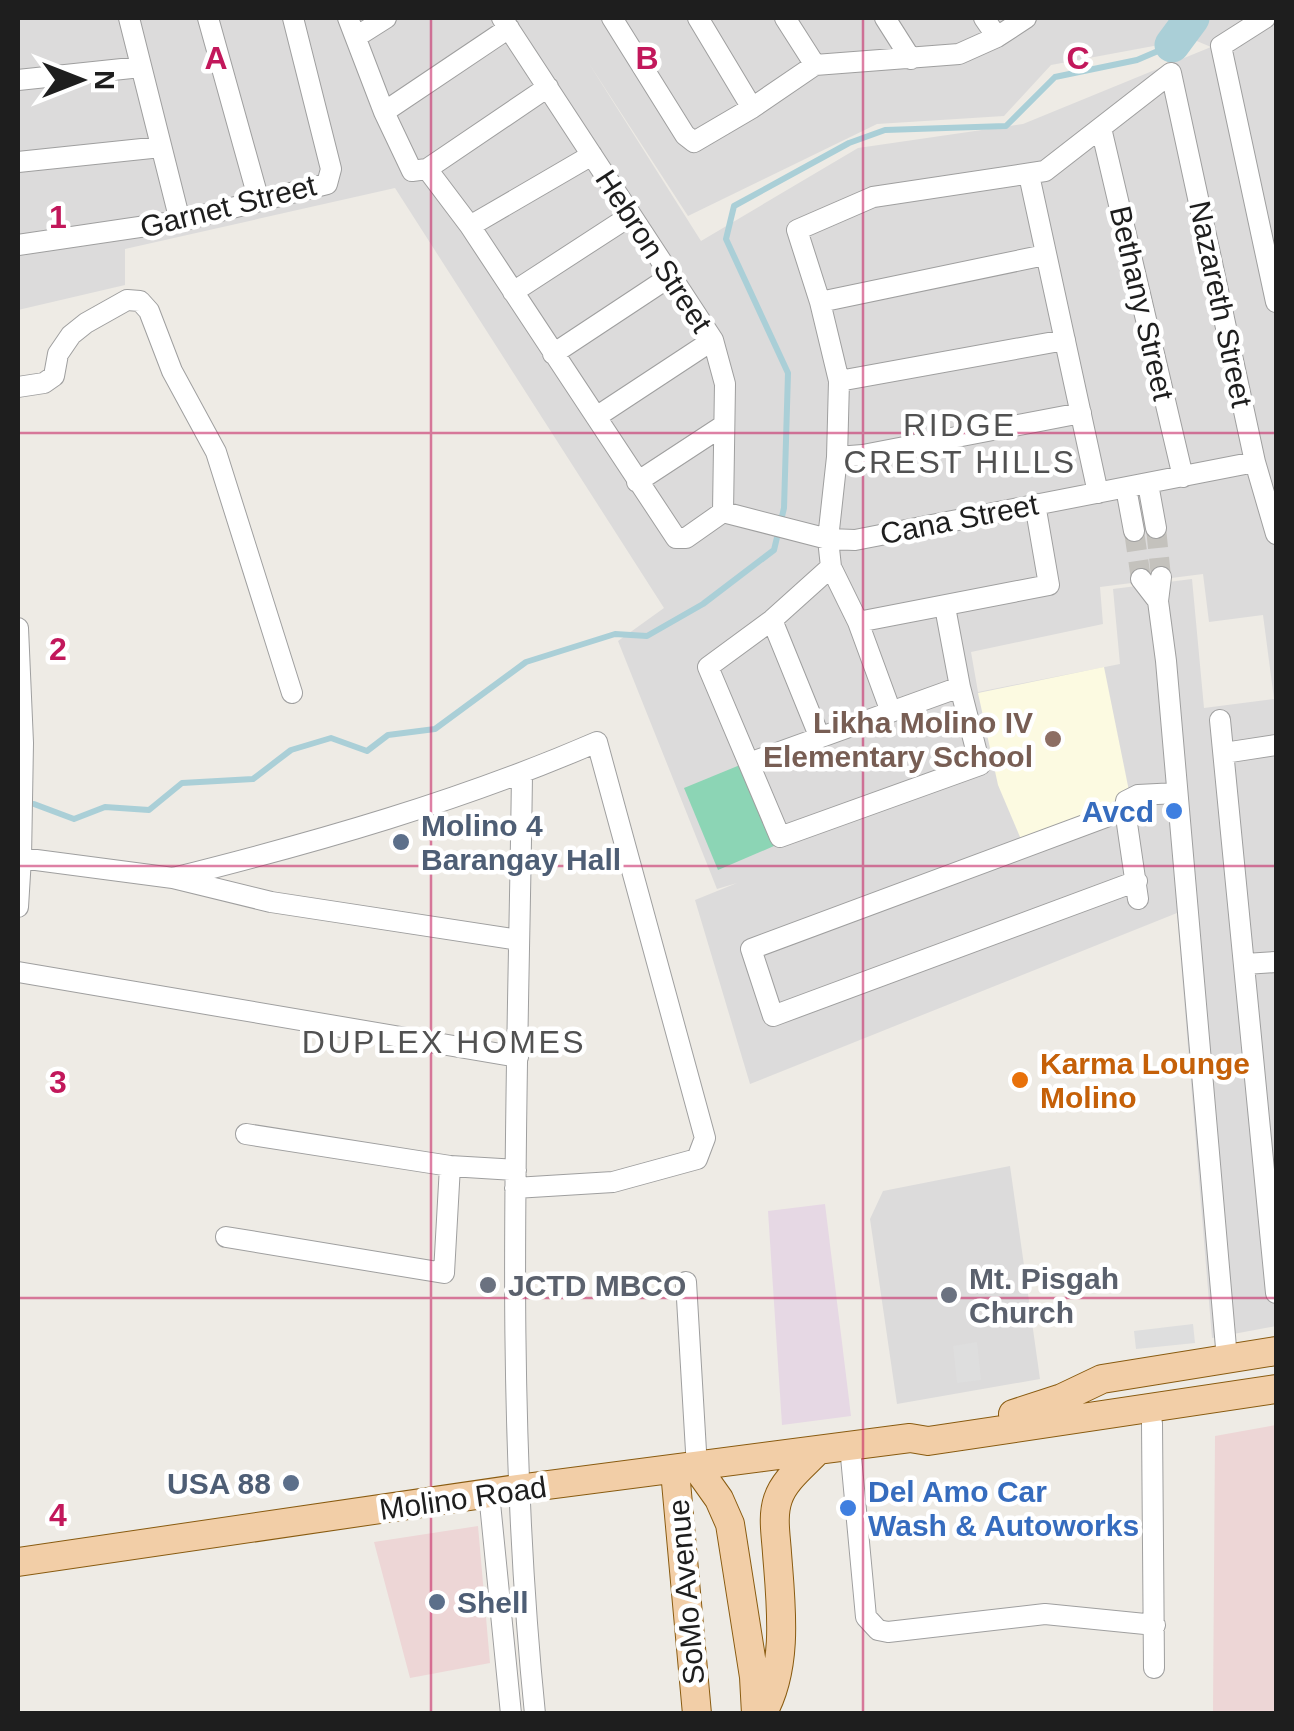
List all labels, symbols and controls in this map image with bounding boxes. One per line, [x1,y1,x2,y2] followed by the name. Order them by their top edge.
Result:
[30,30,130,130] north arrow
[204,40,228,76] text: A
[635,40,659,76] text: B
[1066,40,1090,76] text: C
[89,70,120,90] text: N
[589,164,719,339] street label: Hebron Street
[137,168,320,244] street label: Garnet Street
[1183,198,1259,411] street label: Nazareth Street
[49,199,67,235] text: 1
[1104,203,1181,404] street label: Bethany Street
[843,407,1077,480] district label: RIDGE CREST HILLS
[877,487,1041,550] street label: Cana Street
[49,631,67,667] text: 2
[763,706,1033,773] place label: Likha Molino IV Elementary School
[1042,728,1064,750] marker: Likha Molino IV Elementary School
[1082,795,1154,828] place label: Avcd
[1163,800,1185,822] marker: Avcd
[421,809,621,876] place label: Molino 4 Barangay Hall
[390,831,412,853] marker: Molino 4 Barangay Hall
[302,1024,586,1060] district label: DUPLEX HOMES
[1040,1047,1250,1114] place label: Karma Lounge Molino
[49,1064,67,1100] text: 3
[1009,1069,1031,1091] marker: Karma Lounge Molino
[969,1262,1119,1329] place label: Mt. Pisgah Church
[508,1269,686,1302] place label: JCTD MBCO
[477,1274,499,1296] marker: JCTD MBCO
[938,1284,960,1306] marker: Mt. Pisgah Church
[167,1467,271,1500] place label: USA 88
[377,1470,549,1526] street label: Molino Road
[280,1472,302,1494] marker: USA 88
[868,1475,1139,1542] place label: Del Amo Car Wash & Autoworks
[49,1497,67,1533] text: 4
[837,1497,859,1519] marker: Del Amo Car Wash & Autoworks
[661,1498,711,1686] street label: SoMo Avenue
[457,1586,529,1619] place label: Shell
[426,1591,448,1613] marker: Shell

